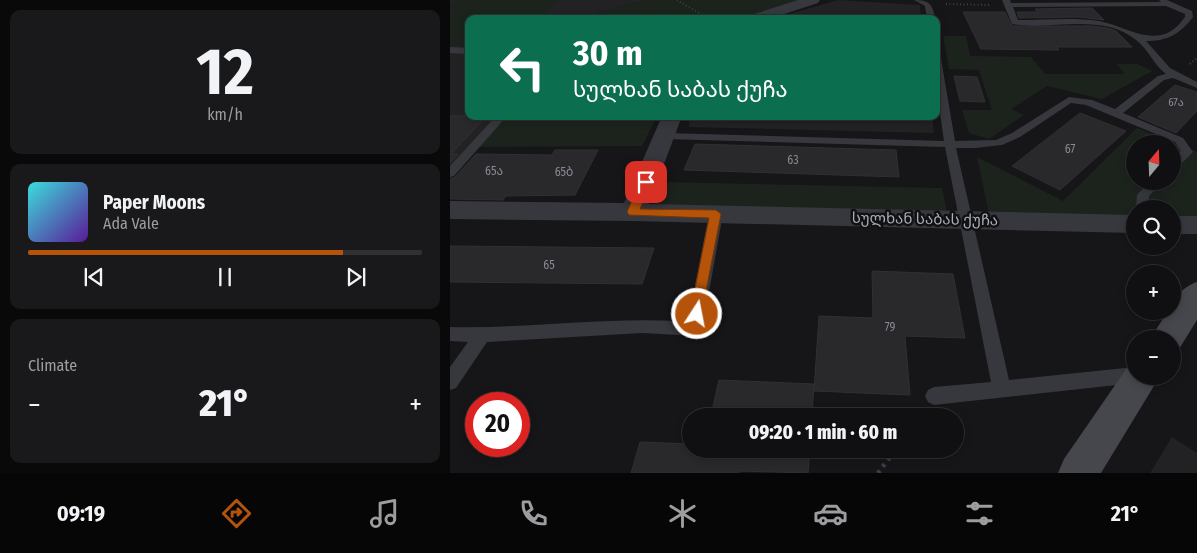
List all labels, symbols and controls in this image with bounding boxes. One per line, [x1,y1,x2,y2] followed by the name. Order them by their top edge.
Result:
[573,32,643,74] text: 30 m
[196,33,254,111] text: 12
[490,35,555,100] icon: left
[573,76,788,103] text: სულხან საბას ქუჩა
[1168,96,1184,109] house number: 67ა
[207,105,243,124] text: km/h
[1126,135,1181,190] north arrow
[1126,135,1181,385] map controls
[1065,142,1075,156] house number: 67
[787,153,799,167] house number: 63
[625,161,667,203] pin
[485,164,503,178] house number: 65ა
[555,165,573,179] house number: 65ბ
[632,168,660,196] icon: arrive
[103,191,205,214] text: Paper Moons
[1126,200,1181,255] button: search
[852,209,998,229] street label: სულხან საბას ქუჩა
[103,214,159,233] text: Ada Vale
[543,258,555,272] house number: 65
[80,263,108,291] icon: previous
[211,263,239,291] icon: pause
[342,263,370,291] icon: next
[1126,265,1181,320] button: +
[670,287,722,339] position arrow
[885,320,895,334] house number: 79
[1126,330,1181,385] button: −
[28,356,77,375] text: Climate
[199,380,251,426] text: 21°
[28,388,41,421] text: −
[409,388,422,421] text: +
[465,392,530,457] speed limit sign: 20
[749,421,897,444] text: 09:20 · 1 min · 60 m
[219,496,254,531] icon: directions
[367,496,402,531] icon: music
[516,496,551,531] icon: phone
[665,496,700,531] icon: climate
[813,496,848,531] icon: car
[962,496,997,531] icon: filters
[57,500,105,527] text: 09:19
[1111,500,1140,527] text: 21°

